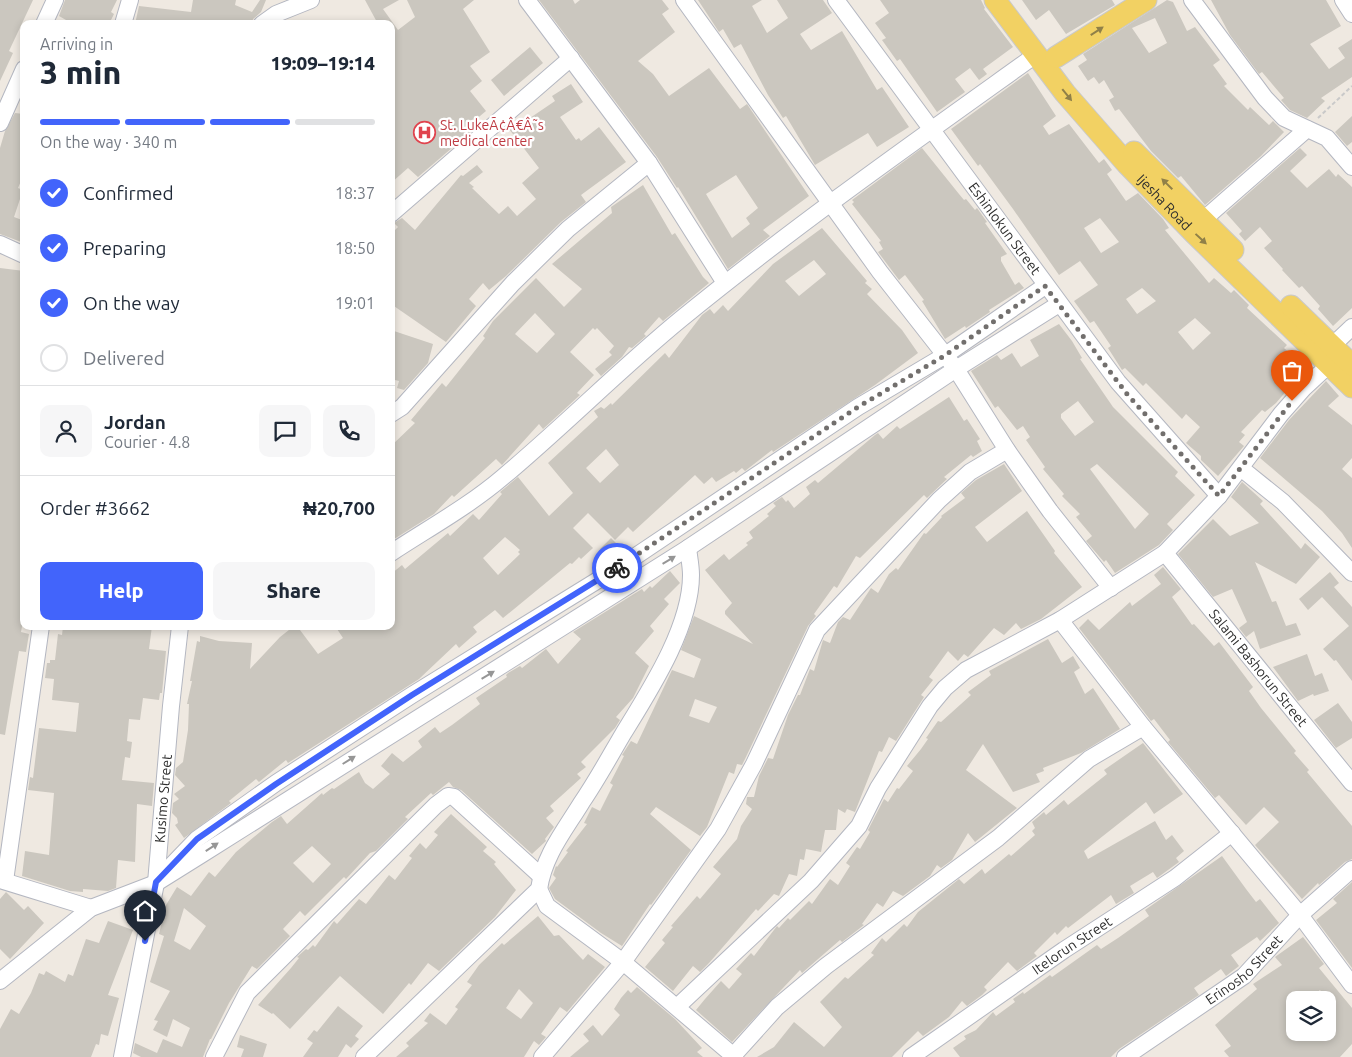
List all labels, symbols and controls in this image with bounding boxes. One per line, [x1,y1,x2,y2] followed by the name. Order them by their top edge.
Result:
[1090,26,1104,36] one-way arrow
[40,35,113,53] text: Arriving in
[270,52,375,74] text: 19:09–19:14
[40,54,121,90] text: 3 min
[1061,88,1072,101] one-way arrow
[440,116,544,149] place label: St. LukeÃ¢Â€Â˜s medical center
[412,121,436,145] hospital icon: St. LukeÃ¢Â€Â˜s medical center
[40,133,177,151] text: On the way · 340 m
[1133,171,1195,234] street label: Ijesha Road
[1161,178,1173,190] one-way arrow
[40,179,68,207] icon: check
[965,179,1044,278] street label: Eshinlokun Street
[83,182,174,204] text: Confirmed
[335,184,375,202] text: 18:37
[1195,233,1207,245] one-way arrow
[40,234,68,262] icon: check
[83,237,167,259] text: Preparing
[335,239,375,257] text: 18:50
[40,289,68,317] icon: check
[83,292,180,314] text: On the way
[335,294,375,312] text: 19:01
[83,347,165,369] text: Delivered
[1271,350,1313,401] pin
[1278,357,1306,385] icon: bag
[40,405,92,457] button: person
[259,405,311,457] button: chat
[323,405,375,457] button: phone
[104,411,166,433] text: Jordan
[104,433,190,451] text: Courier · 4.8
[40,497,150,519] text: Order #3662
[303,497,375,519] text: ₦20,700
[592,543,642,593] courier
[603,554,631,582] icon: bike
[663,555,676,564] one-way arrow
[40,562,203,620] button: Help
[213,562,375,620] button: Share
[1206,606,1311,730] street label: Salami Bashorun Street
[481,670,494,679] one-way arrow
[151,753,175,843] street label: Kusimo Street
[343,755,356,764] one-way arrow
[206,843,219,852] one-way arrow
[124,890,166,941] pin
[131,897,159,925] icon: home
[1029,913,1115,978] street label: Itelorun Street
[1203,931,1286,1008] street label: Erinosho Street
[1286,991,1336,1041] map controls
[1286,991,1336,1041] button: layers

